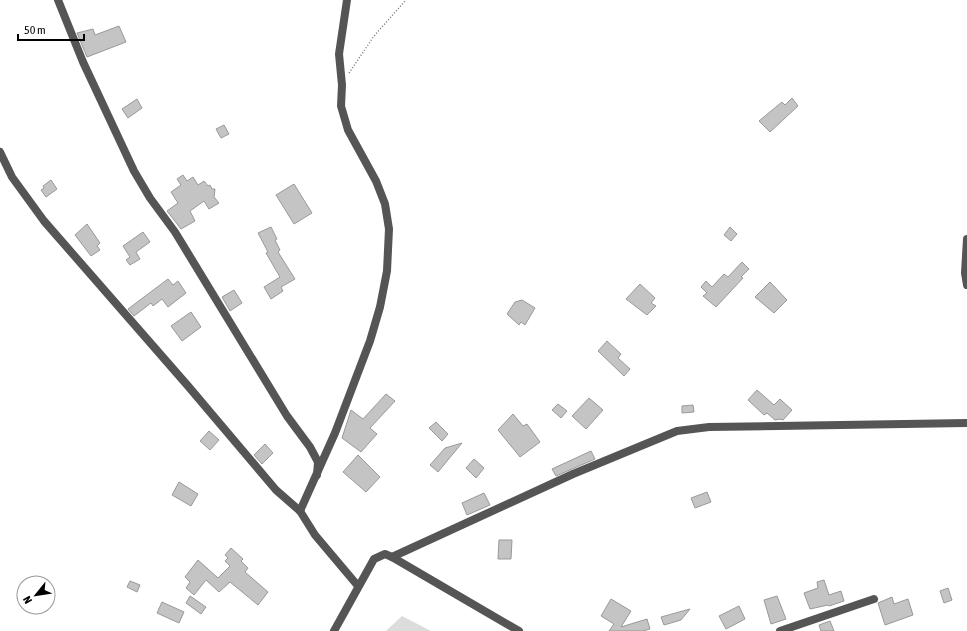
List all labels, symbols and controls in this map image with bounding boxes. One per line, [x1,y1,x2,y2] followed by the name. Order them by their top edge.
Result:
[18,16,84,42] scale bar
[24,23,46,37] text: 50 m
[16,575,56,615] north arrow
[21,594,34,606] text: N

